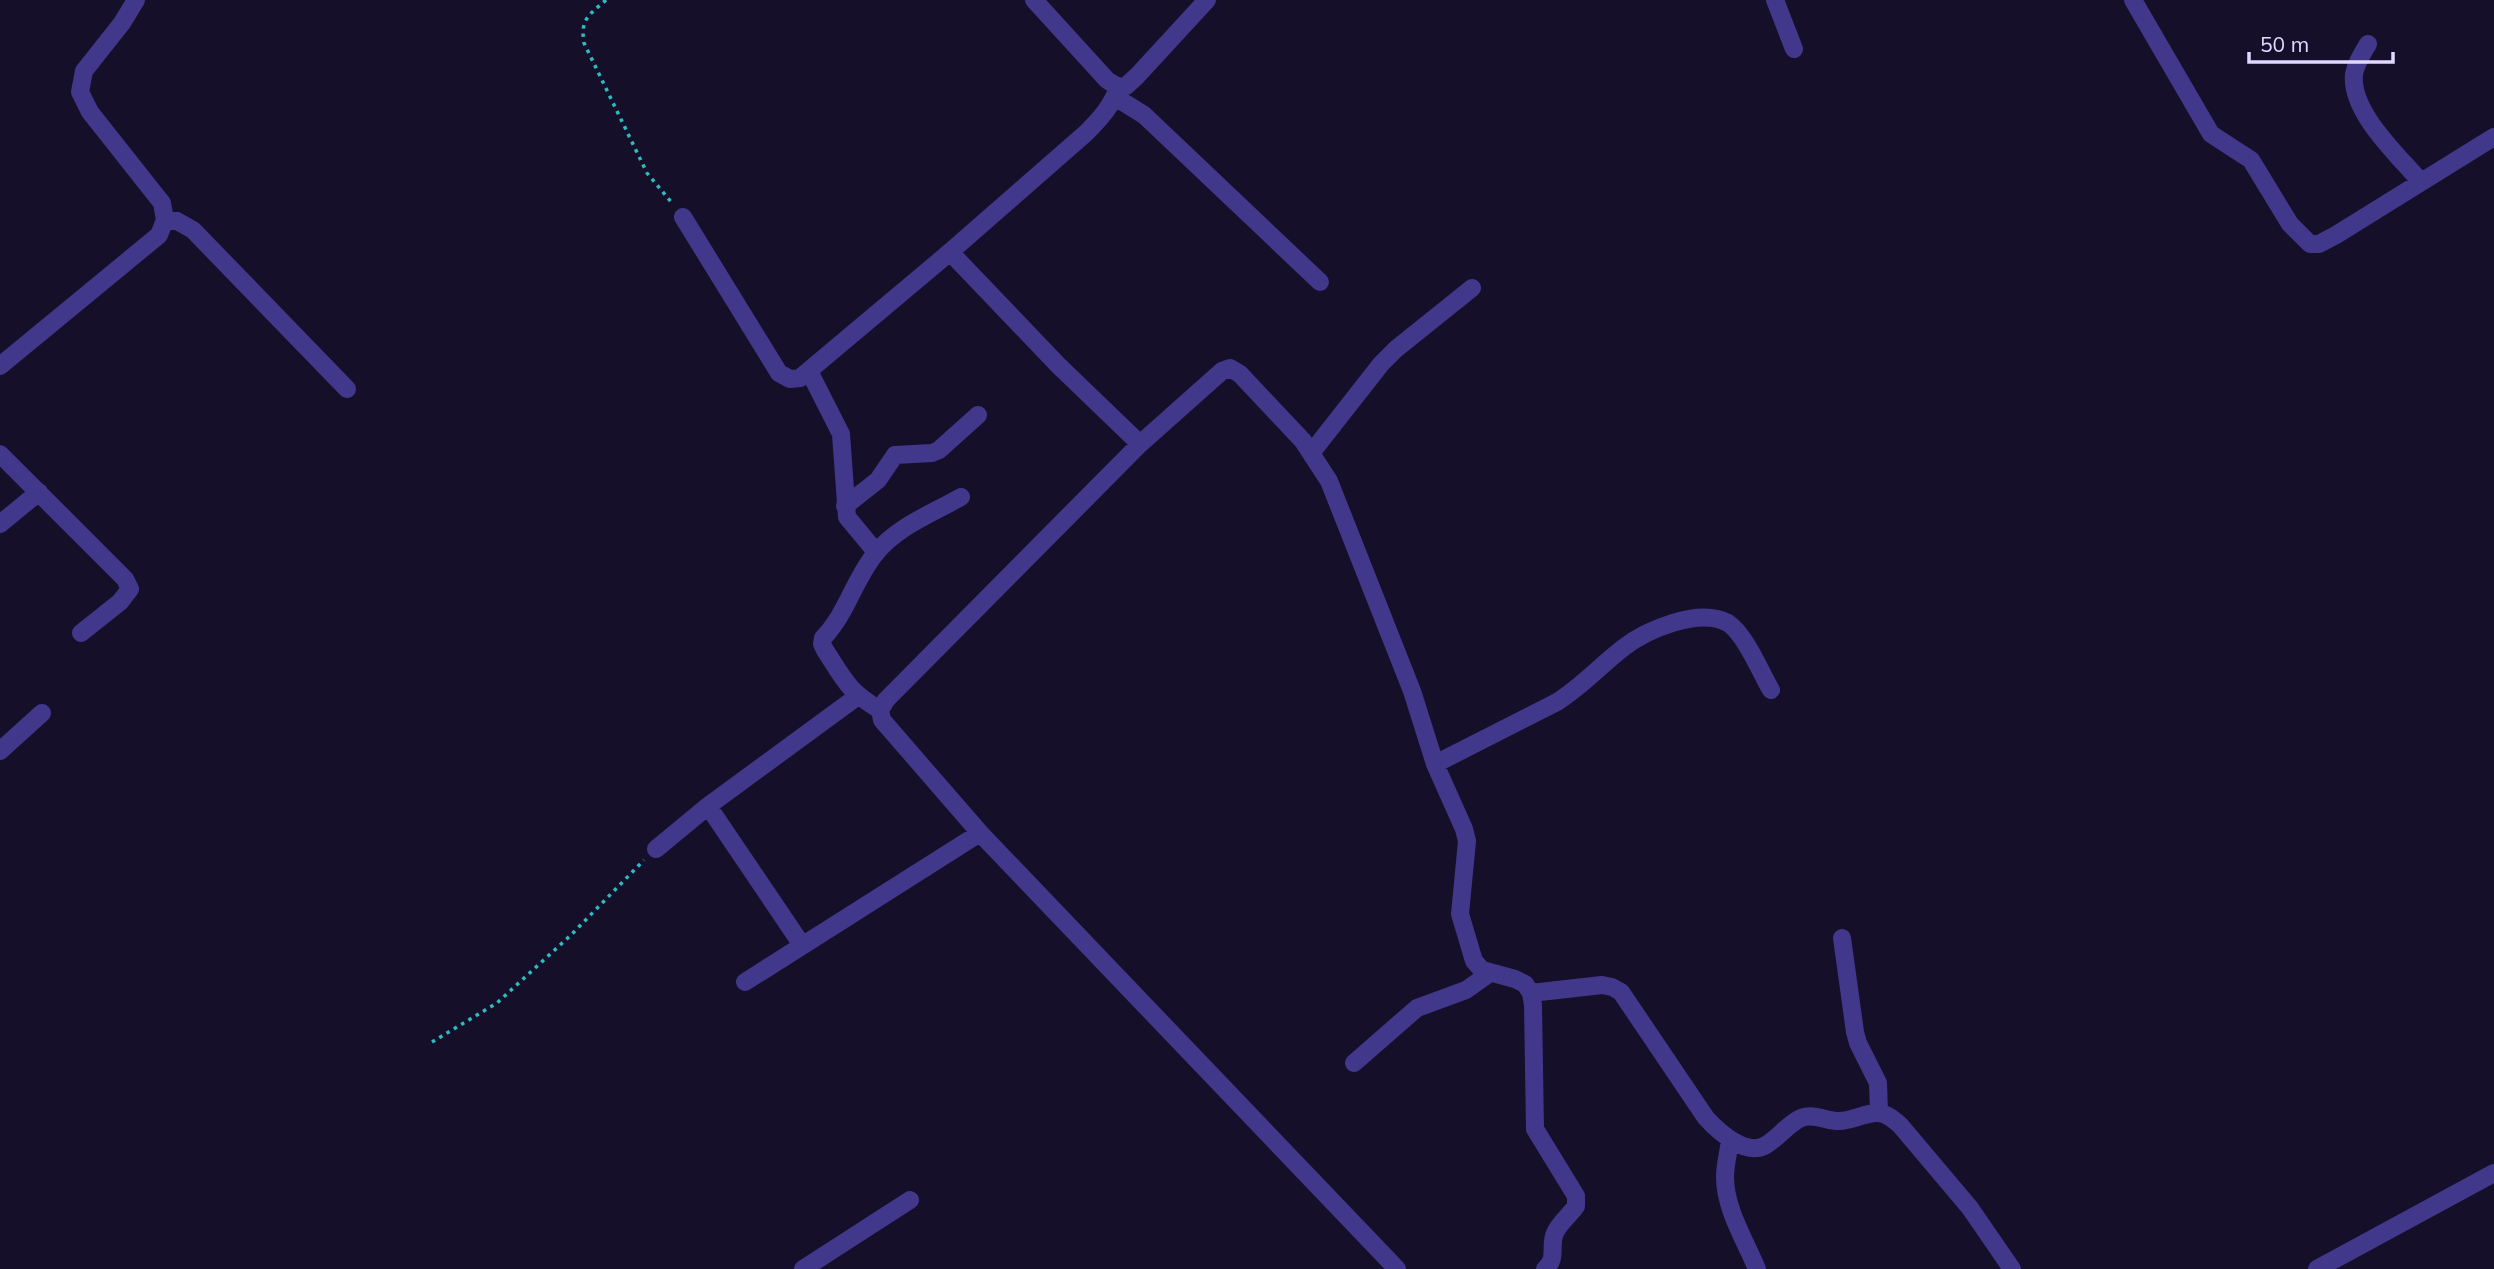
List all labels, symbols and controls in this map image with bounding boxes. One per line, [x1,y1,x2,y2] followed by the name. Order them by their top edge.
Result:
[2249,21,2392,65] scale bar
[2260,31,2309,57] text: 50 m

